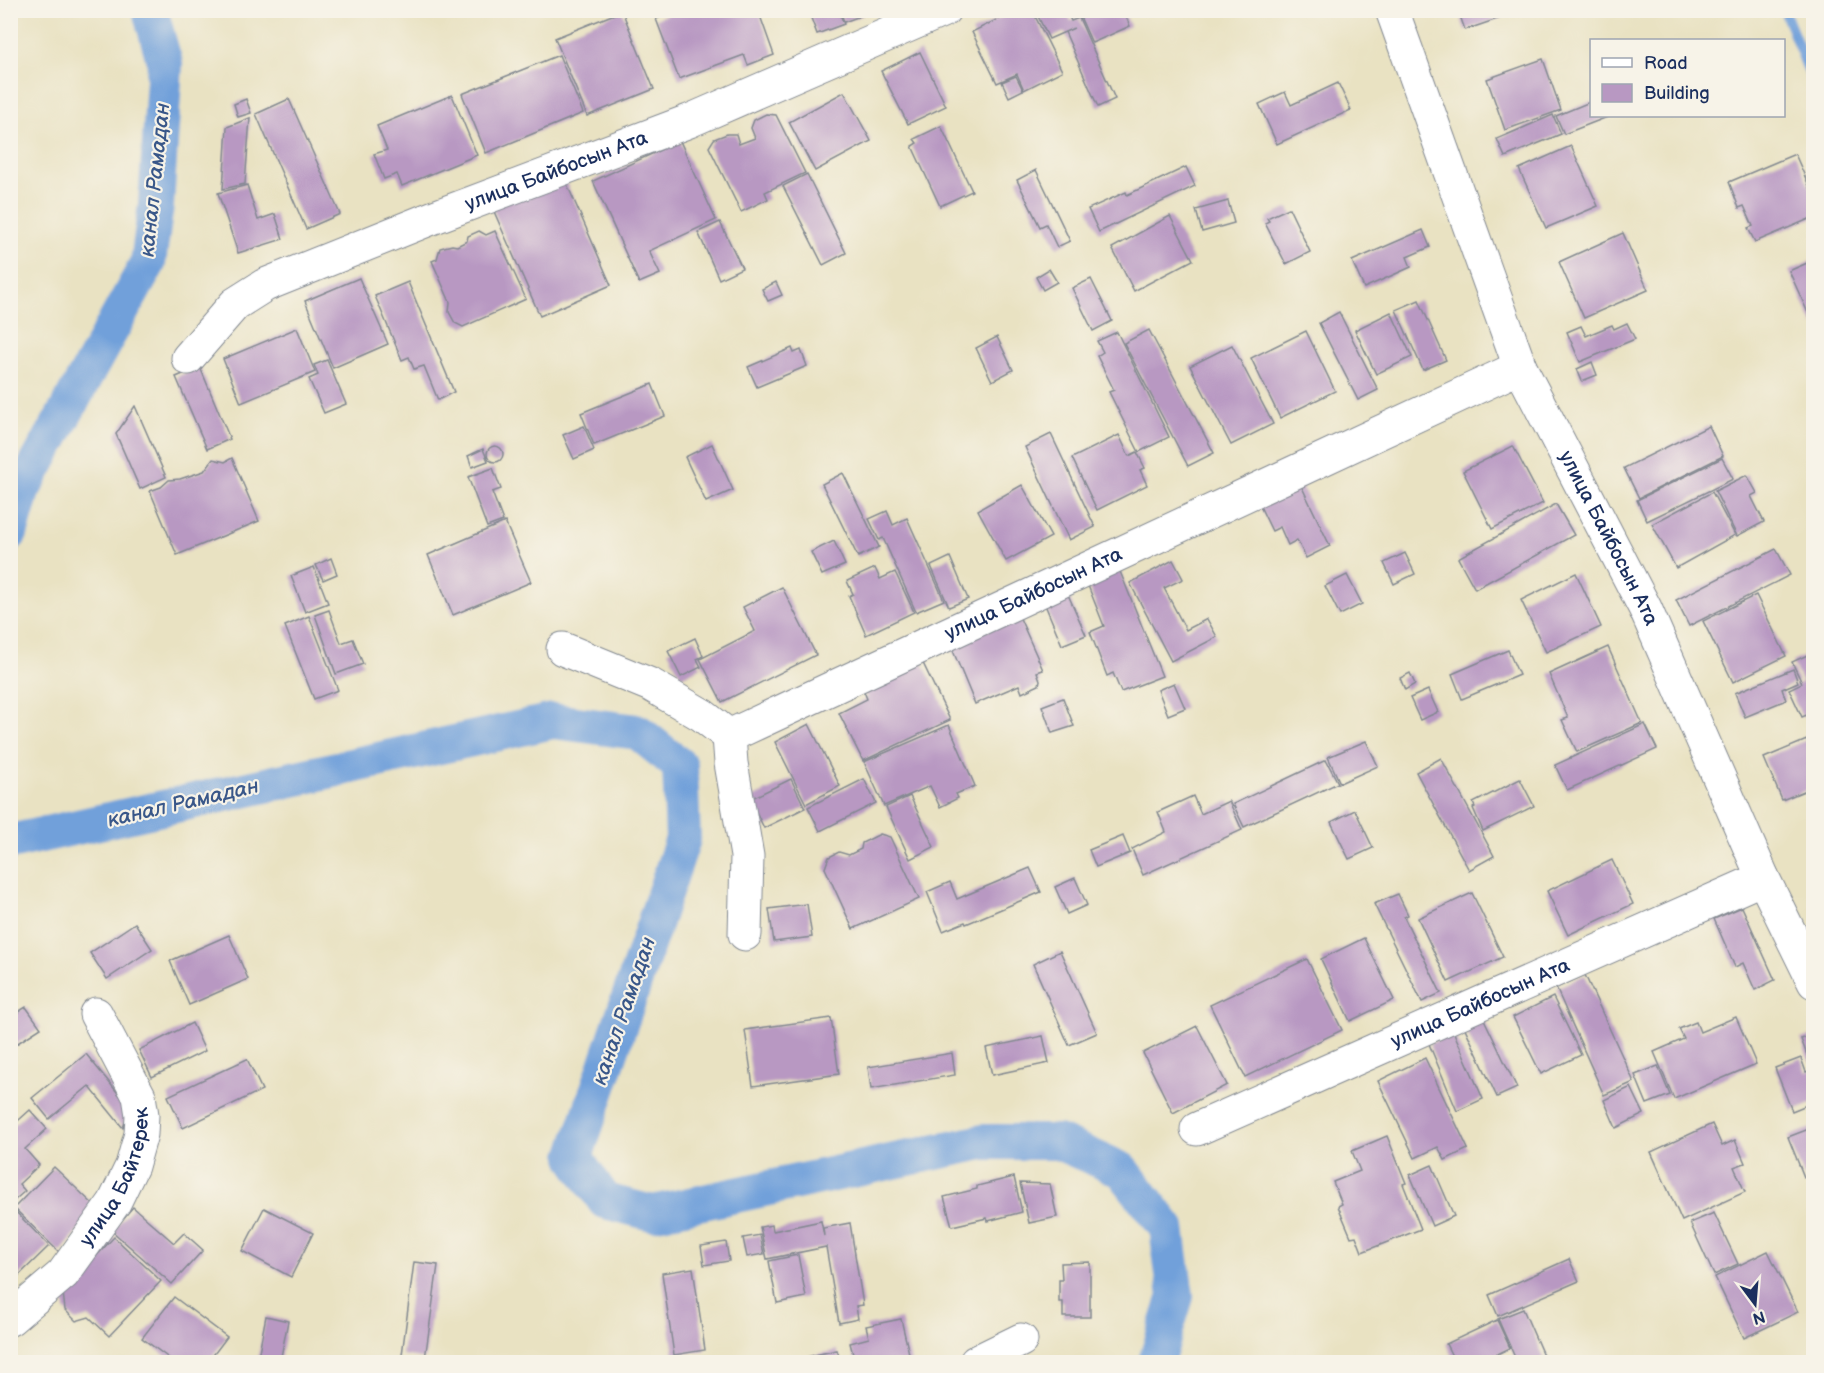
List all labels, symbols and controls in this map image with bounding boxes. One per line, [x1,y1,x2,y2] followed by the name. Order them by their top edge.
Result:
[1590,39,1785,117] legend
[1644,53,1688,74] text: Road
[1644,83,1710,104] text: Building
[134,102,176,258] water label: канал Рамадан
[462,126,651,216] street label: улица Байбосын Ата
[1554,447,1663,629] street label: улица Байбосын Ата
[941,542,1126,646] street label: улица Байбосын Ата
[105,773,261,833] water label: канал Рамадан
[587,934,661,1088] water label: канал Рамадан
[1387,953,1574,1053] street label: улица Байбосын Ата
[75,1106,154,1251] street label: улица Байтерек
[1725,1274,1785,1334] north arrow
[1750,1306,1767,1328] text: N

